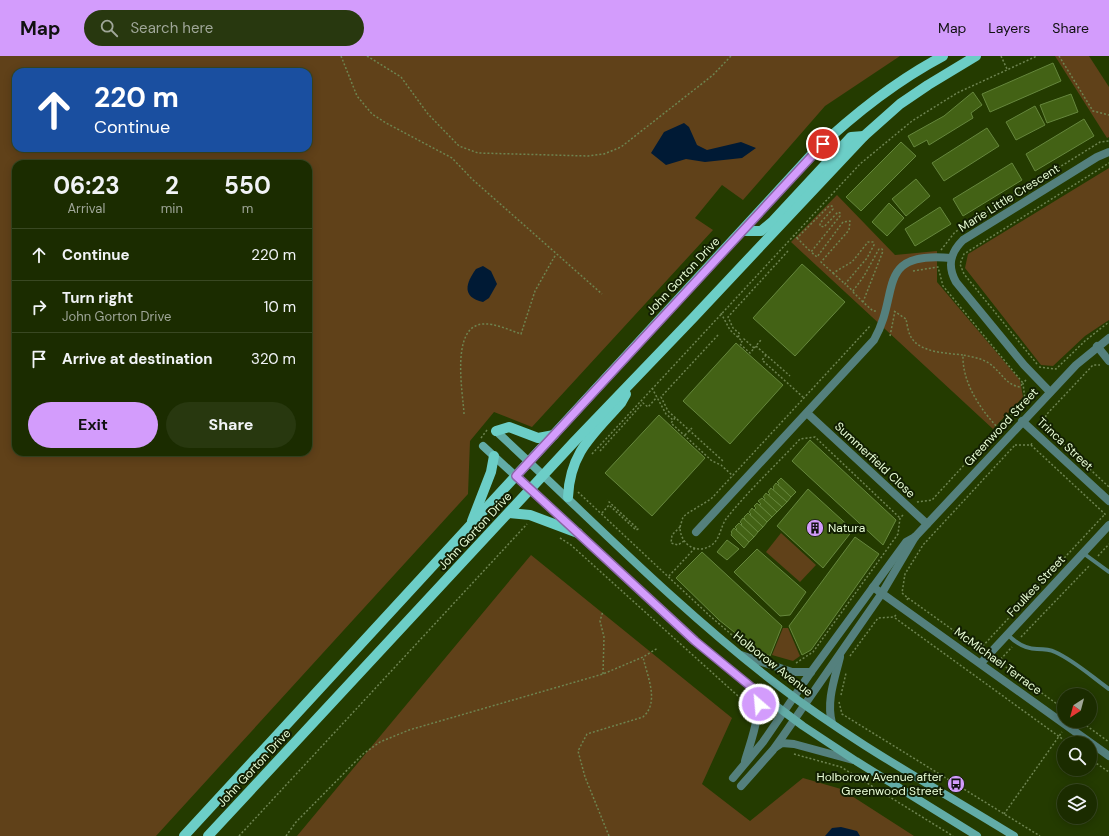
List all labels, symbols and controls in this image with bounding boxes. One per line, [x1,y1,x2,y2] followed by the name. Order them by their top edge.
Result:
[84,10,364,46] search box
[20,16,60,41] text: Map
[98,17,120,39] icon: search
[130,18,213,38] text: Search here
[938,19,966,37] text: Map
[988,19,1030,37] text: Layers
[1052,19,1089,37] text: Share
[94,79,179,116] text: 220 m
[28,84,80,136] icon: ahead
[94,115,170,139] text: Continue
[806,127,840,161] pin
[812,133,834,155] icon: arrive
[955,160,1063,236] street label: Marie Little Crescent
[53,170,120,201] text: 06:23
[165,170,179,201] text: 2
[224,170,271,201] text: 550
[67,200,105,217] text: Arrival
[161,200,183,217] text: min
[242,200,253,217] text: m
[643,234,723,318] street label: John Gorton Drive
[28,244,50,266] icon: ahead
[62,245,130,265] text: Continue
[251,245,296,265] text: 220 m
[62,288,133,308] text: Turn right
[28,296,50,318] icon: right
[264,297,296,317] text: 10 m
[62,308,171,325] text: John Gorton Drive
[28,348,50,370] icon: arrive
[62,349,213,369] text: Arrive at destination
[251,349,296,369] text: 320 m
[960,384,1042,470] street label: Greenwood Street
[28,402,158,448] button: Exit
[166,402,296,448] button: Share
[1034,414,1097,474] street label: Trinca Street
[831,418,919,502] street label: Summerfield Close
[435,489,515,573] street label: John Gorton Drive
[805,518,825,538] building icon: Natura
[828,520,865,536] place label: Natura
[1003,552,1069,620] street label: Foulkes Street
[951,624,1045,698] street label: McMichael Terrace
[730,628,816,700] street label: Holborow Avenue
[738,683,780,725] position arrow
[1057,688,1097,728] north arrow
[1057,688,1097,824] map controls
[214,726,294,810] street label: John Gorton Drive
[1057,736,1097,776] button: search
[817,769,944,799] place label: Holborow Avenue after Greenwood Street
[946,774,966,794] bus stop icon: Holborow Avenue after Greenwood Street
[1057,784,1097,824] button: layers

